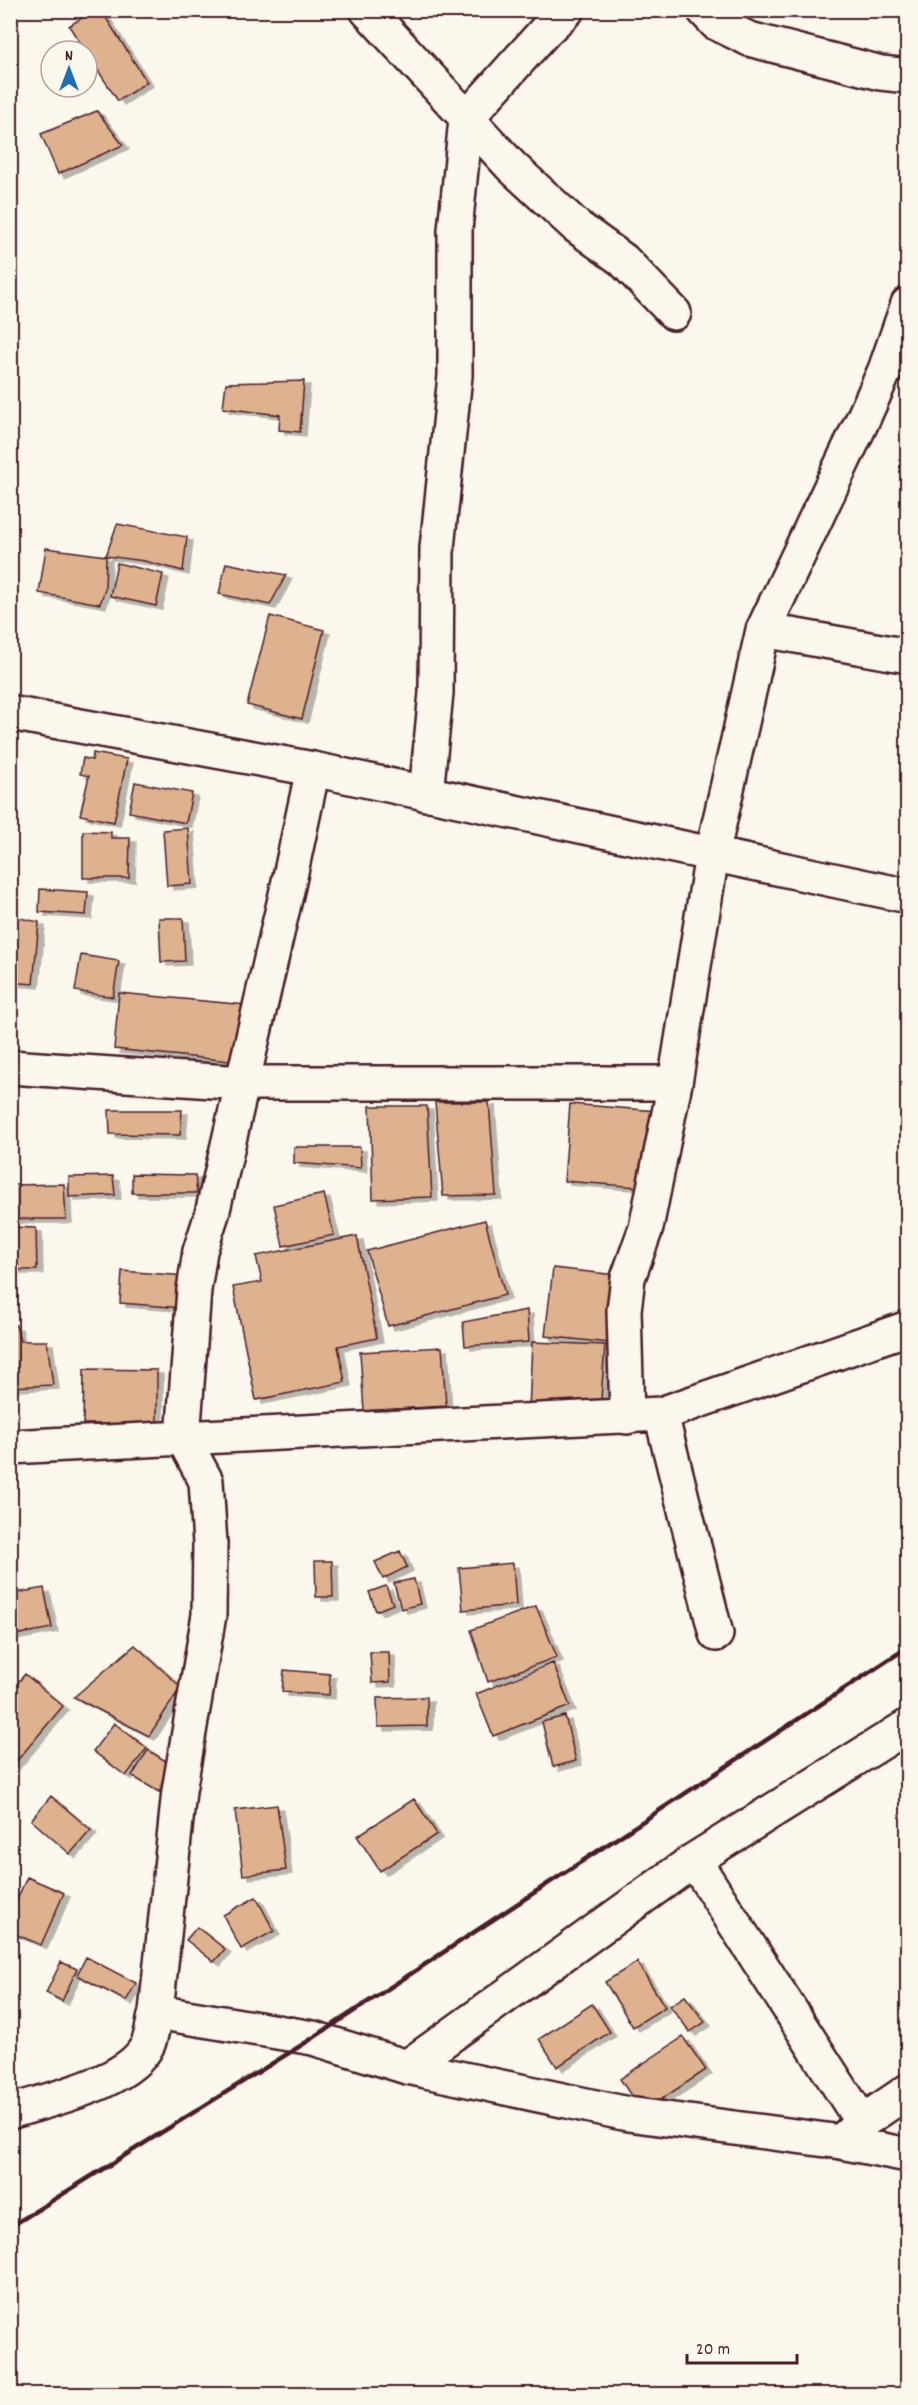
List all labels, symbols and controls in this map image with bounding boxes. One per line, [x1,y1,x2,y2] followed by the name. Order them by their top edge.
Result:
[39,39,99,99] north arrow
[65,45,73,68] text: N
[687,2327,796,2365] scale bar
[696,2338,730,2363] text: 20 m

